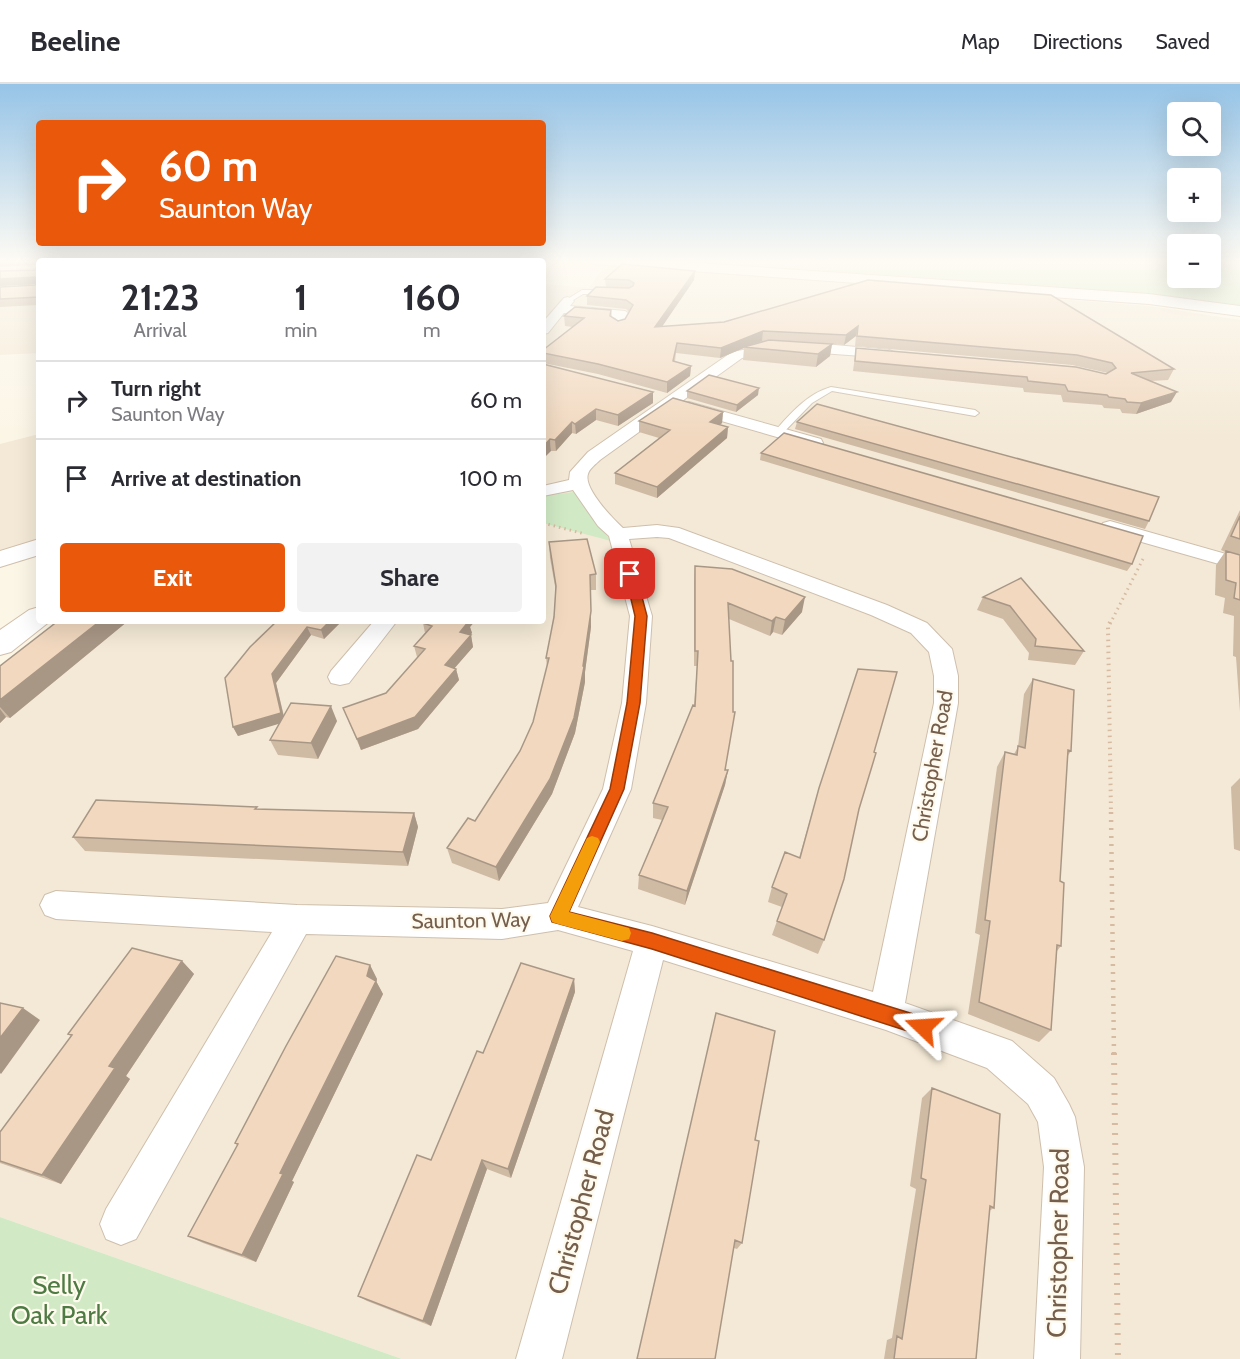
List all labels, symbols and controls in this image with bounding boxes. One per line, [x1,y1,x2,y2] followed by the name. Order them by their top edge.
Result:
[30,24,120,58] text: Beeline
[961,29,1000,54] text: Map
[1033,29,1122,54] text: Directions
[1155,29,1210,54] text: Saved
[1167,102,1221,288] map controls
[1167,102,1221,156] button: search
[159,140,258,192] text: 60 m
[60,144,138,222] icon: right
[1167,168,1221,222] button: +
[159,192,312,225] text: Saunton Way
[1167,234,1221,288] button: −
[121,275,200,319] text: 21:23
[294,275,308,319] text: 1
[402,275,461,319] text: 160
[134,318,187,342] text: Arrival
[284,318,317,342] text: min
[423,318,440,342] text: m
[111,375,201,402] text: Turn right
[60,384,93,417] icon: right
[470,387,522,414] text: 60 m
[111,402,225,426] text: Saunton Way
[60,462,93,495] icon: arrive
[111,465,301,492] text: Arrive at destination
[460,465,522,492] text: 100 m
[60,543,285,612] button: Exit
[297,543,522,612] button: Share
[604,548,655,599] pin
[613,557,646,590] icon: arrive
[906,688,958,844] street label: Christopher Road
[411,906,531,934] street label: Saunton Way
[891,995,955,1059] position arrow
[541,1106,621,1298] street label: Christopher Road
[1040,1148,1076,1338] street label: Christopher Road
[11,1269,108,1331] park label: Selly Oak Park

